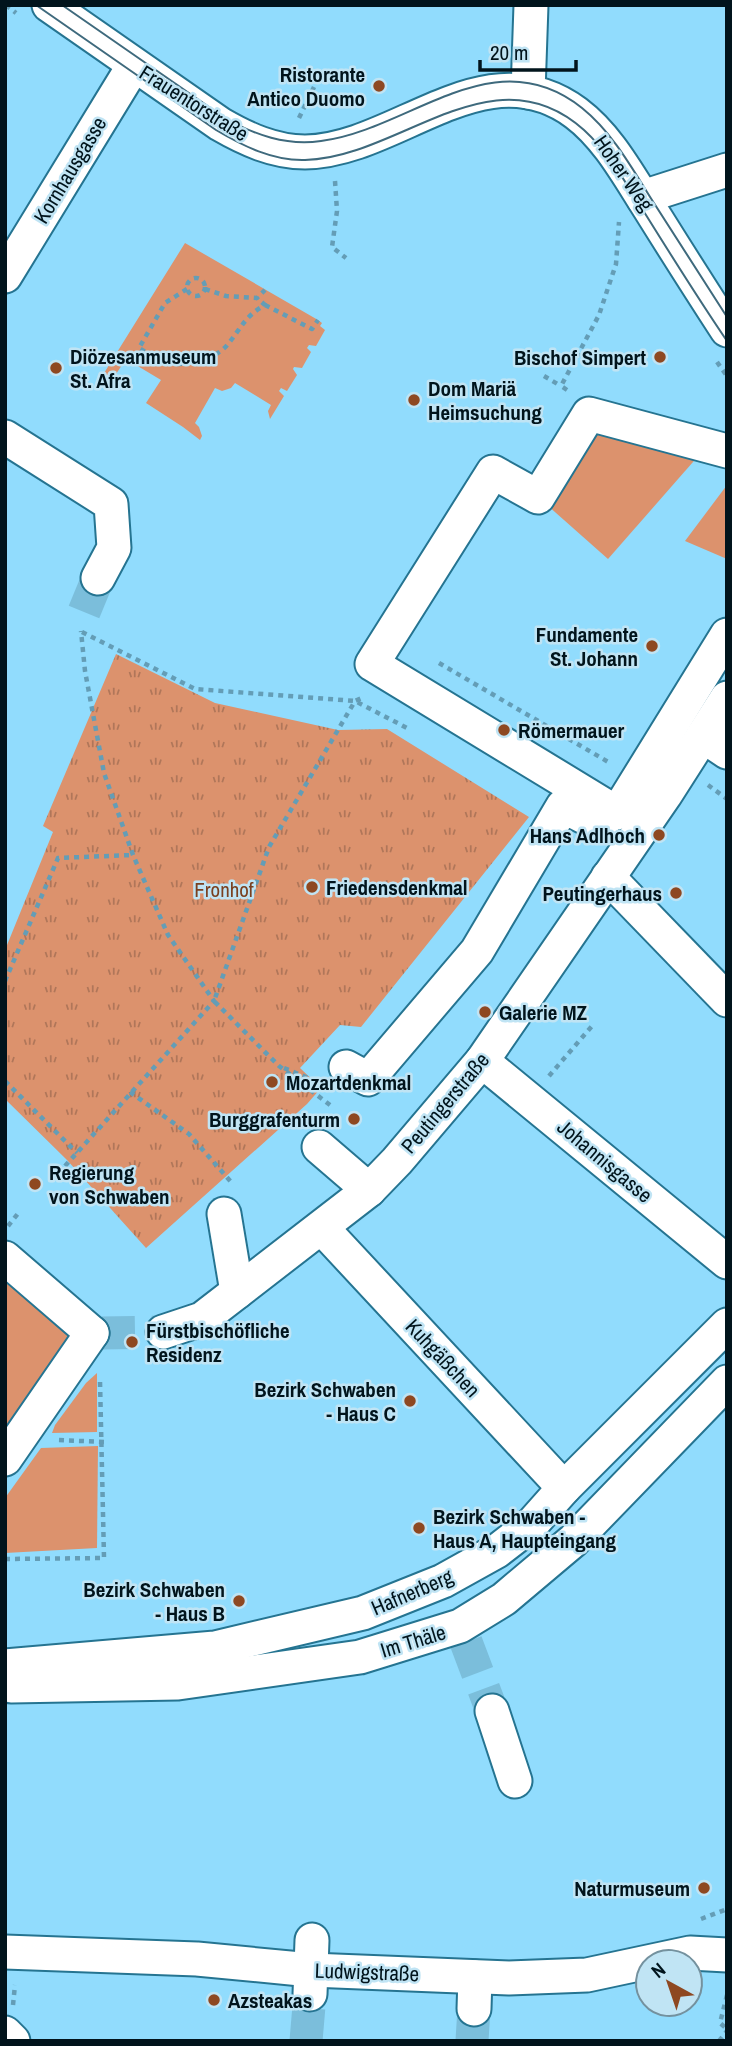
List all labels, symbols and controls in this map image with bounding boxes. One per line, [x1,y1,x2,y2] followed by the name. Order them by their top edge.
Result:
[480,28,576,72] scale bar
[490,38,528,67] text: 20 m
[134,58,254,148] street label: Frauentorstraße
[247,60,365,113] place label: Ristorante Antico Duomo
[371,78,387,94] marker: Ristorante Antico Duomo
[27,111,113,229] street label: Kornhausgasse
[587,129,661,217] street label: Hoher Weg
[70,342,216,395] place label: Diözesanmuseum St. Afra
[514,343,646,372] place label: Bischof Simpert
[652,349,668,365] marker: Bischof Simpert
[48,360,64,376] marker: Diözesanmuseum St. Afra
[428,374,542,427] place label: Dom Mariä Heimsuchung
[406,392,422,408] marker: Dom Mariä Heimsuchung
[536,620,638,673] place label: Fundamente St. Johann
[644,638,660,654] marker: Fundamente St. Johann
[518,716,625,745] place label: Römermauer
[496,722,512,738] marker: Römermauer
[530,821,645,850] place label: Hans Adlhoch
[651,827,667,843] marker: Hans Adlhoch
[326,873,468,902] place label: Friedensdenkmal
[194,875,254,904] park label: Fronhof
[304,879,320,895] marker: Friedensdenkmal
[542,879,662,908] place label: Peutingerhaus
[668,885,684,901] marker: Peutingerhaus
[499,998,588,1027] place label: Galerie MZ
[477,1004,493,1020] marker: Galerie MZ
[394,1046,496,1160] street label: Peutingerstraße
[286,1068,411,1097] place label: Mozartdenkmal
[264,1074,280,1090] marker: Mozartdenkmal
[209,1105,340,1134] place label: Burggrafenturm
[346,1111,362,1127] marker: Burggrafenturm
[551,1113,659,1209] street label: Johannisgasse
[49,1158,170,1211] place label: Regierung von Schwaben
[27,1176,43,1192] marker: Regierung von Schwaben
[399,1312,487,1404] street label: Kuhgäßchen
[146,1316,290,1369] place label: Fürstbischöfliche Residenz
[124,1334,140,1350] marker: Fürstbischöfliche Residenz
[254,1375,396,1428] place label: Bezirk Schwaben - Haus C
[402,1393,418,1409] marker: Bezirk Schwaben - Haus C
[433,1502,617,1555] place label: Bezirk Schwaben - Haus A, Haupteingang
[411,1520,427,1536] marker: Bezirk Schwaben - Haus A, Haupteingang
[367,1562,458,1622] street label: Hafnerberg
[83,1575,225,1628] place label: Bezirk Schwaben - Haus B
[231,1593,247,1609] marker: Bezirk Schwaben - Haus B
[377,1617,449,1665] street label: Im Thäle
[574,1874,690,1903] place label: Naturmuseum
[696,1880,712,1896] marker: Naturmuseum
[634,1948,704,2018] north arrow
[314,1956,420,1988] street label: Ludwigstraße
[645,1956,671,1984] text: N
[228,1986,312,2015] place label: Azsteakas
[206,1992,222,2008] marker: Azsteakas

